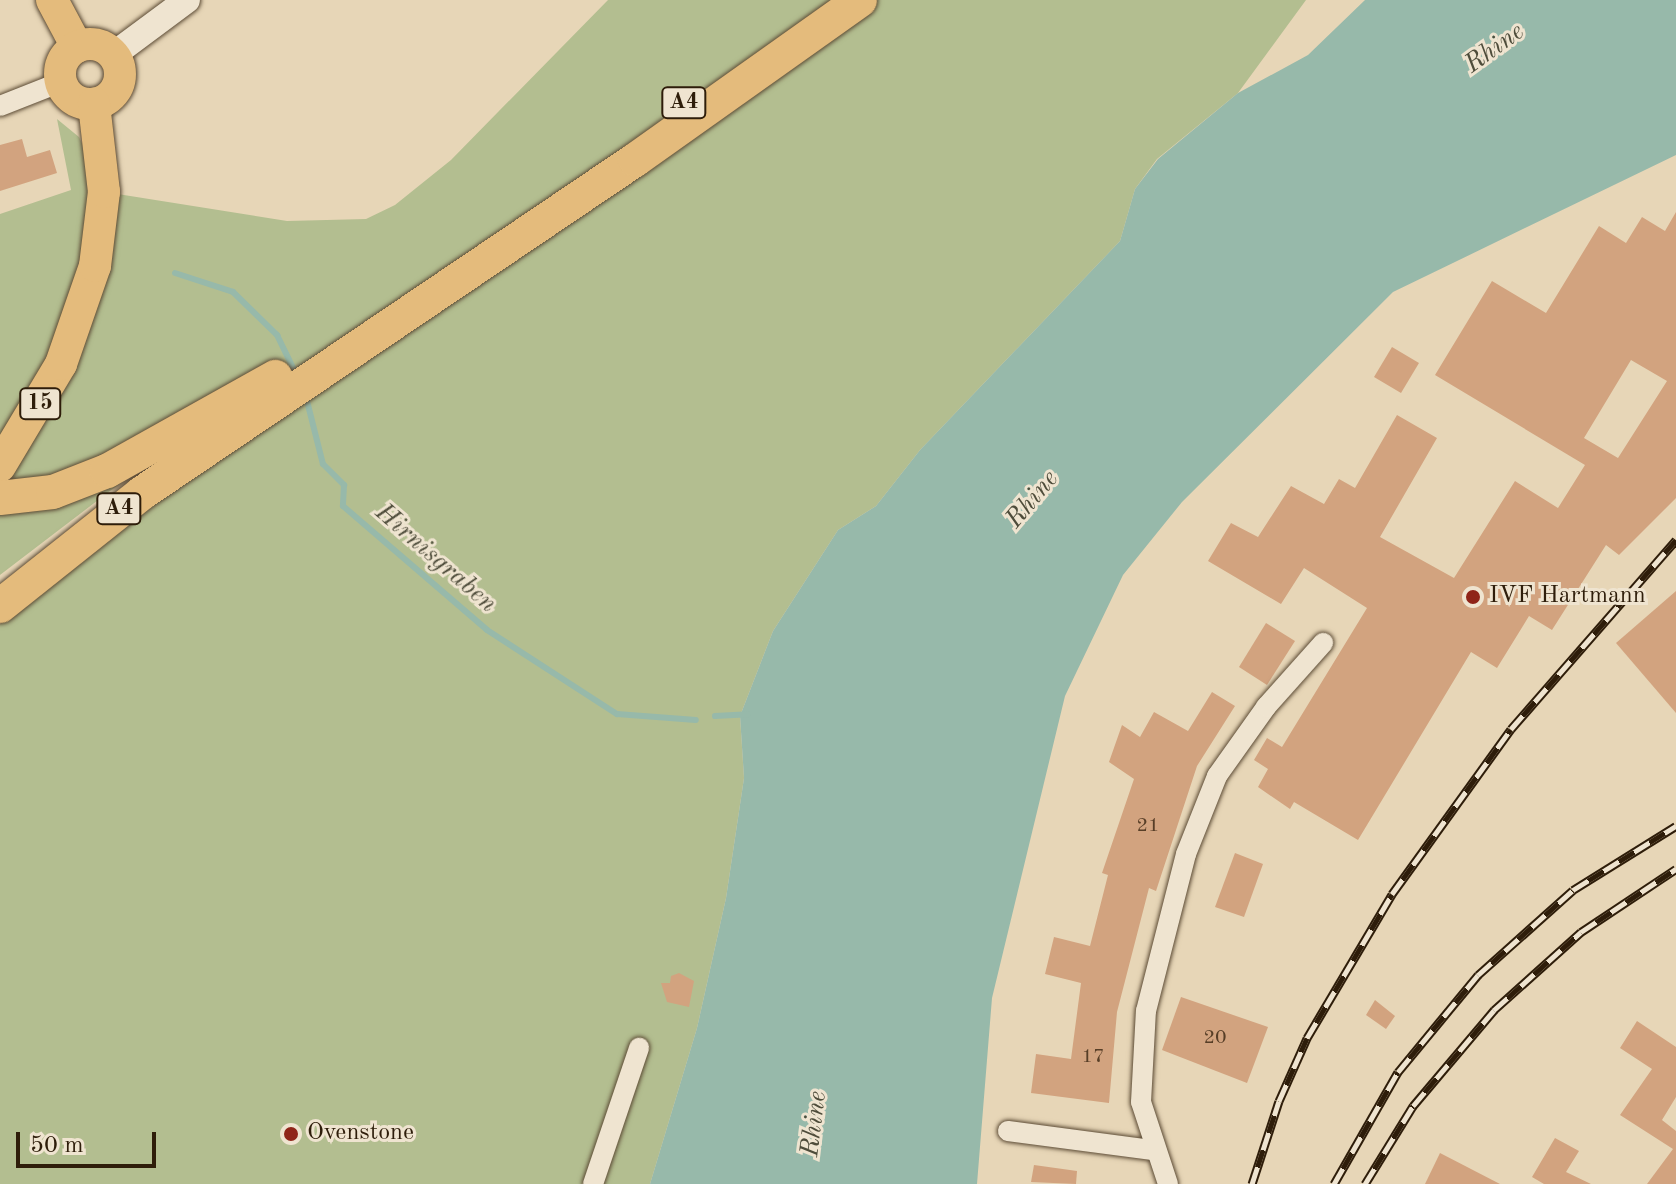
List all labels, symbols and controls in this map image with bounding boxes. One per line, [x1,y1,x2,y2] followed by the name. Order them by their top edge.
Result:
[1459,17,1531,81] water label: Rhine
[660,85,708,121] road number: A4
[18,386,62,422] road number: 15
[1000,465,1066,535] water label: Rhine
[95,491,143,527] road number: A4
[368,498,502,620] water label: Hirnisgraben
[1489,583,1646,611] place label: IVF Hartmann
[1464,588,1482,606] marker: IVF Hartmann
[1136,814,1160,838] house number: 21
[1203,1026,1227,1050] house number: 20
[1081,1045,1105,1069] house number: 17
[795,1089,835,1159] water label: Rhine
[20,1116,160,1166] scale bar
[307,1120,414,1148] place label: Ovenstone
[282,1125,300,1143] marker: Ovenstone
[30,1134,84,1158] text: 50 m

